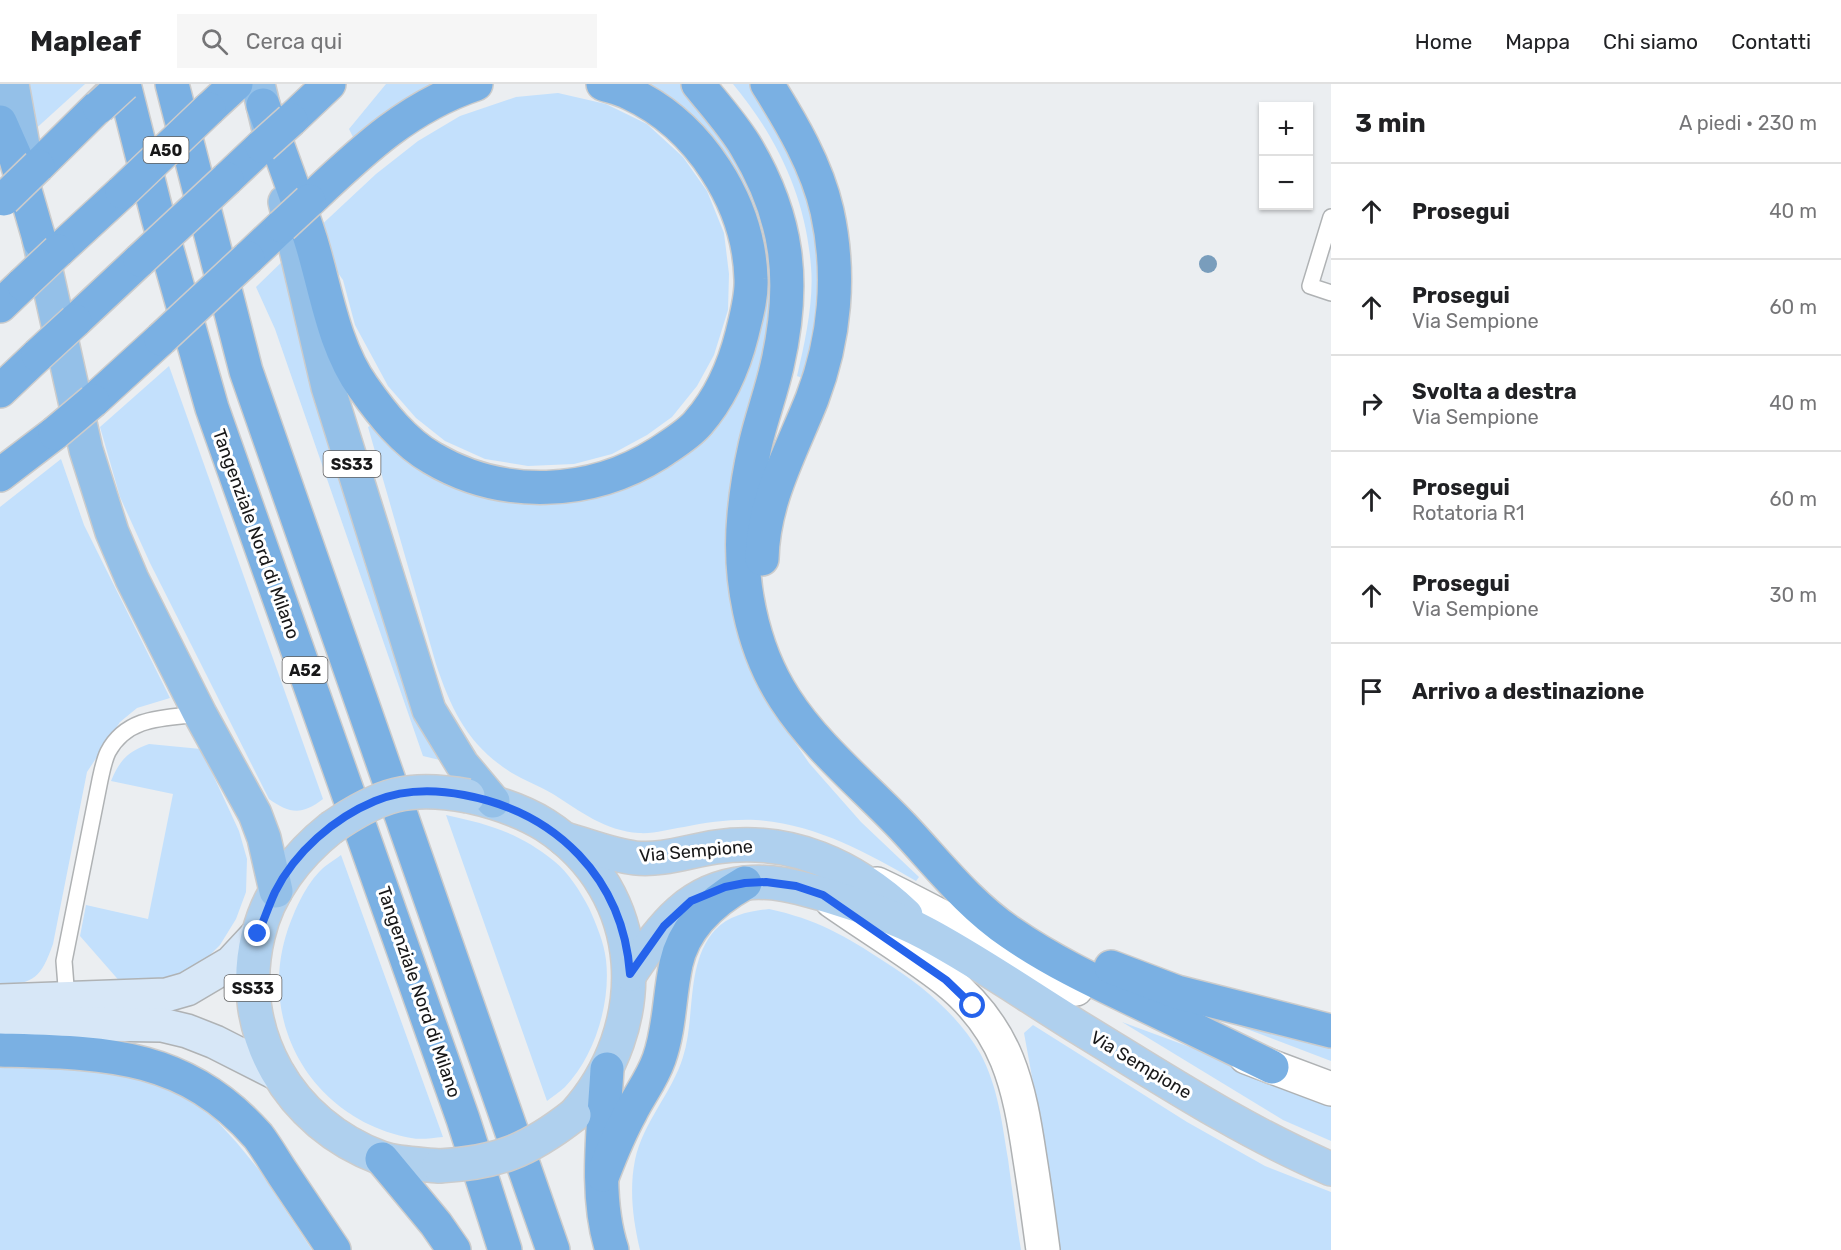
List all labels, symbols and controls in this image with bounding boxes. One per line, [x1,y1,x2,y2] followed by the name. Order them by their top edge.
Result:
[177,14,597,68] search box
[30,25,141,58] text: Mapleaf
[198,25,231,58] icon: search
[246,28,342,55] text: Cerca qui
[1415,29,1472,54] text: Home
[1505,29,1570,54] text: Mappa
[1603,29,1698,54] text: Chi siamo
[1731,29,1811,54] text: Contatti
[1259,102,1313,210] map controls
[1259,102,1313,156] button: +
[1355,108,1426,139] text: 3 min
[1679,111,1817,135] text: A piedi · 230 m
[144,137,188,163] road number: A50
[1259,156,1313,210] button: −
[1355,195,1388,228] icon: ahead
[1412,198,1510,225] text: Prosegui
[1769,199,1817,223] text: 40 m
[1412,282,1510,309] text: Prosegui
[1355,291,1388,324] icon: ahead
[1770,295,1817,319] text: 60 m
[1412,309,1539,333] text: Via Sempione
[1412,378,1577,405] text: Svolta a destra
[1355,387,1388,420] icon: right
[1769,391,1817,415] text: 40 m
[1412,405,1539,429] text: Via Sempione
[208,426,304,642] street label: Tangenziale Nord di Milano
[324,451,380,477] road number: SS33
[1412,474,1510,501] text: Prosegui
[1355,483,1388,516] icon: ahead
[1770,487,1817,511] text: 60 m
[1412,501,1524,525] text: Rotatoria R1
[1412,570,1510,597] text: Prosegui
[1355,579,1388,612] icon: ahead
[1770,583,1817,607] text: 30 m
[1412,597,1539,621] text: Via Sempione
[282,657,328,683] road number: A52
[1355,675,1388,708] icon: arrive
[1412,678,1644,705] text: Arrivo a destinazione
[638,835,754,867] street label: Via Sempione
[372,883,466,1101] street label: Tangenziale Nord di Milano
[244,920,270,946] route end
[224,975,282,1001] road number: SS33
[959,992,985,1018] route start
[1086,1026,1196,1104] street label: Via Sempione

